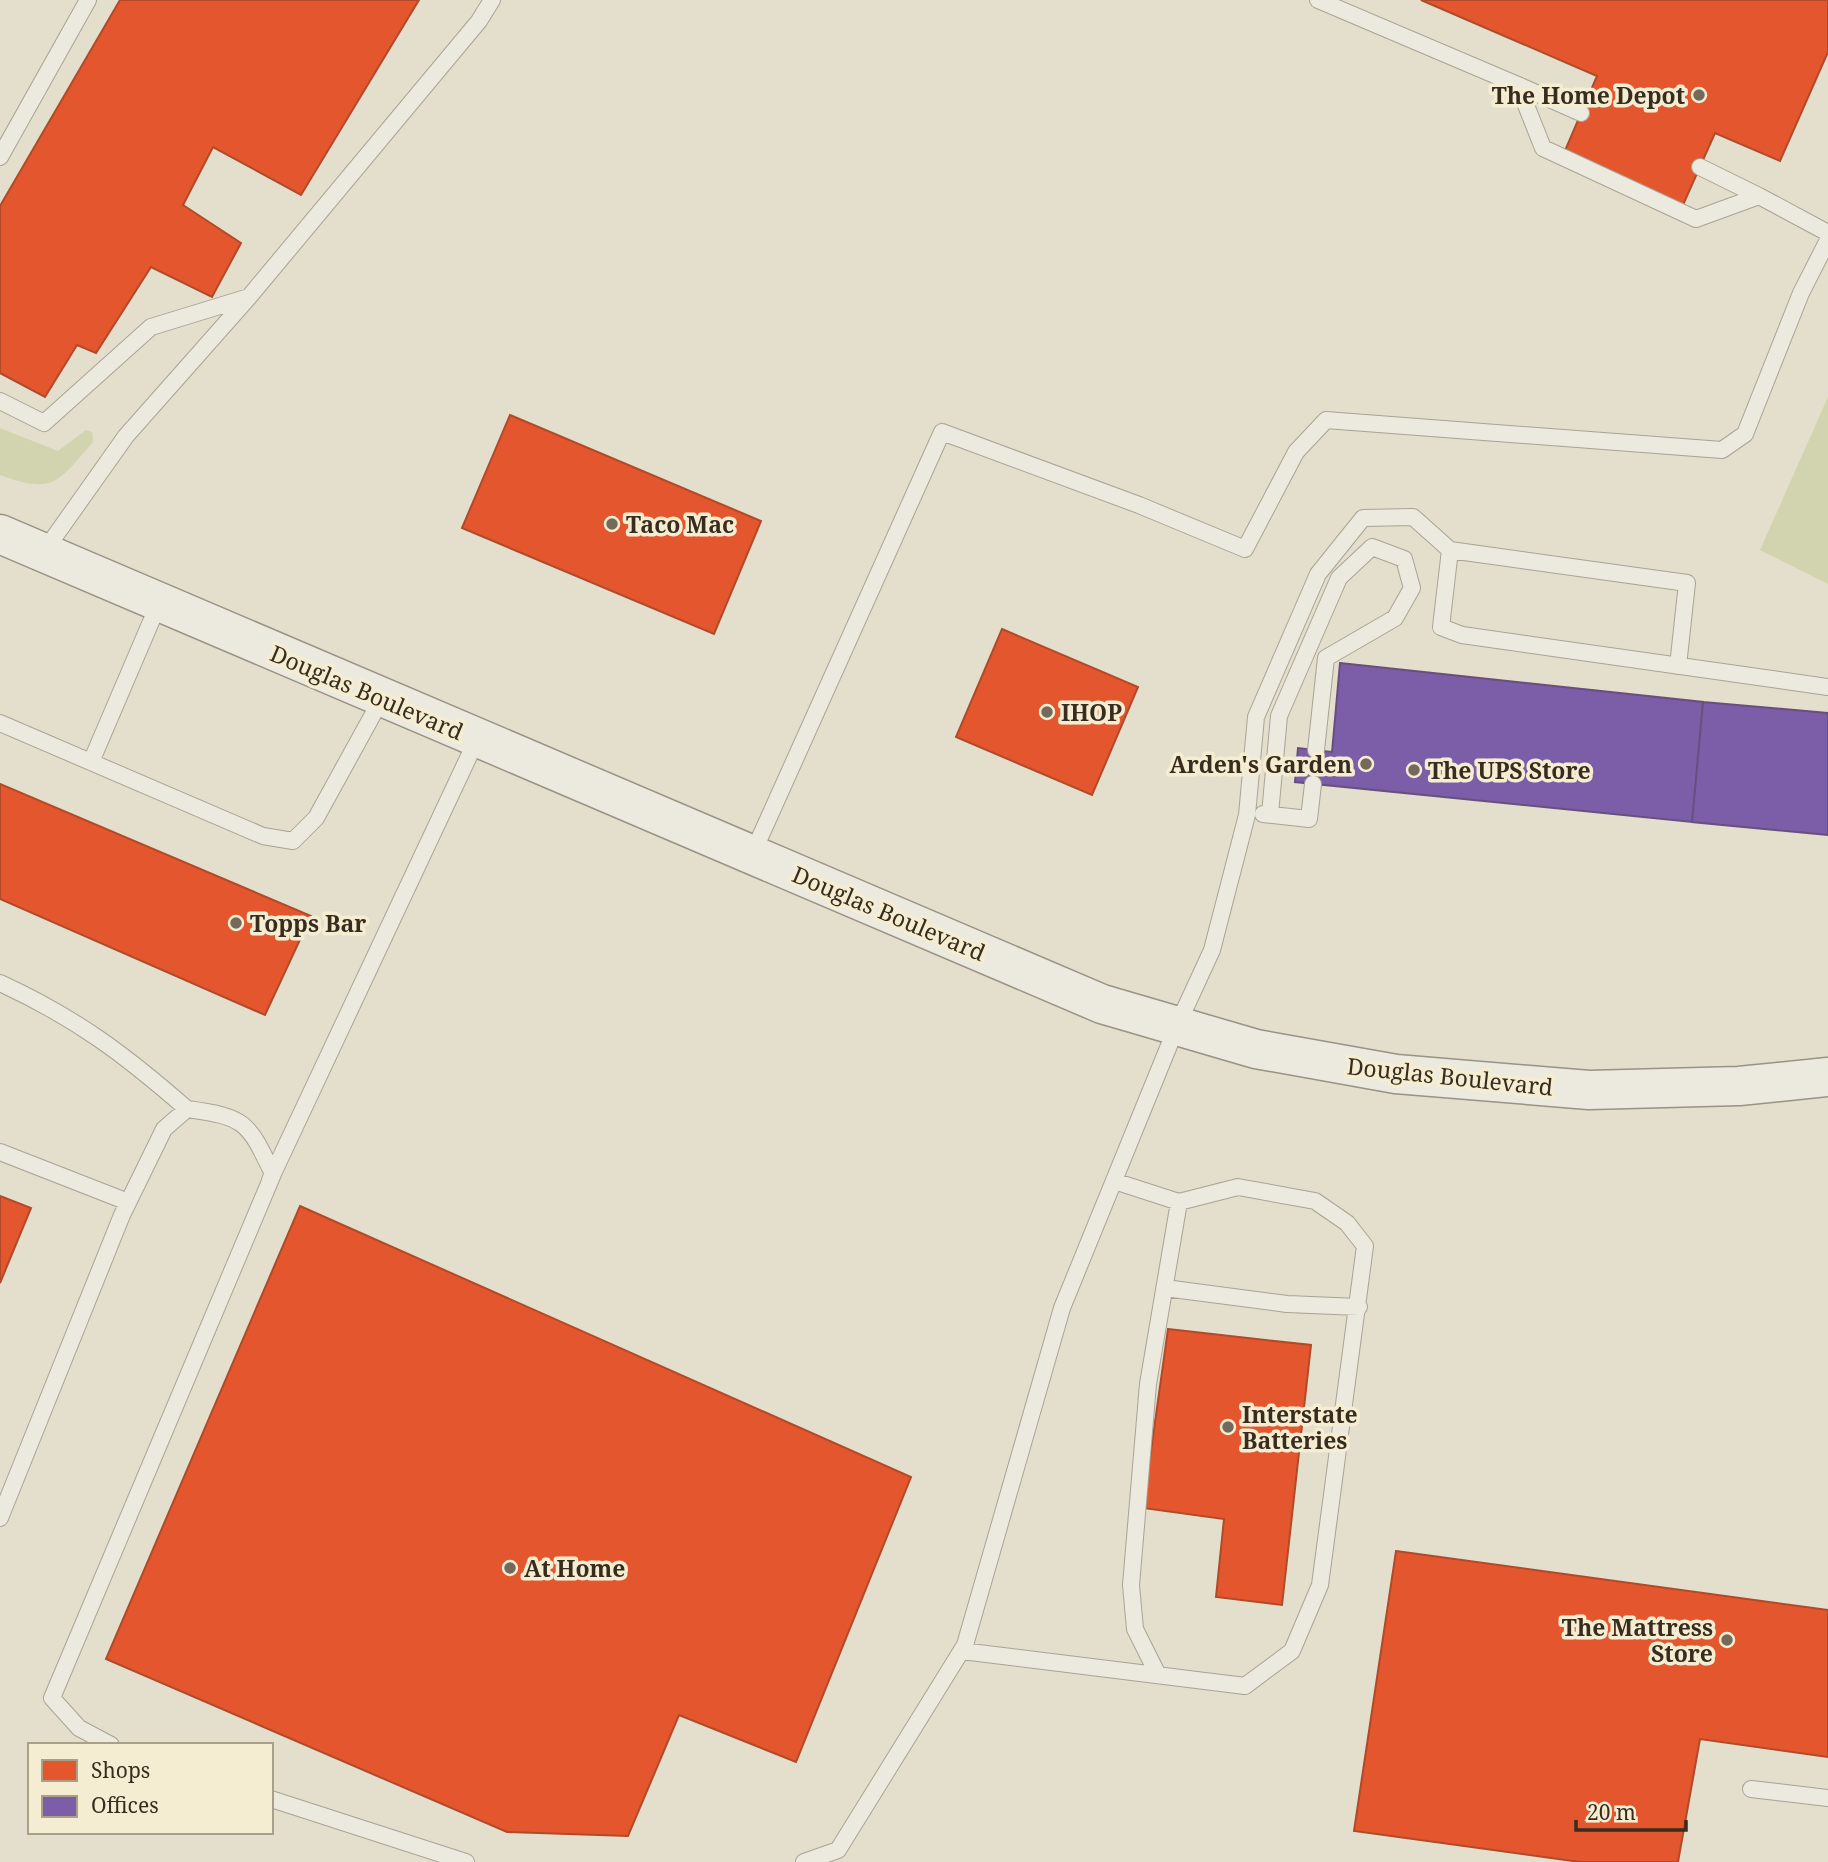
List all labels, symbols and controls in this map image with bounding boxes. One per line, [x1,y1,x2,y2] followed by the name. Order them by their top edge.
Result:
[1492,79,1685,111] place label: The Home Depot
[1691,87,1707,103] marker: The Home Depot
[626,508,734,540] place label: Taco Mac
[604,516,620,532] marker: Taco Mac
[265,637,469,747] street label: Douglas Boulevard
[1061,696,1122,728] place label: IHOP
[1039,704,1055,720] marker: IHOP
[1169,748,1352,780] place label: Arden's Garden
[1428,754,1591,786] place label: The UPS Store
[1358,756,1374,772] marker: Arden's Garden
[1406,762,1422,778] marker: The UPS Store
[787,858,991,968] street label: Douglas Boulevard
[250,907,366,939] place label: Topps Bar
[228,915,244,931] marker: Topps Bar
[1345,1049,1555,1103] street label: Douglas Boulevard
[1242,1398,1358,1456] place label: Interstate Batteries
[1220,1419,1236,1435] marker: Interstate Batteries
[524,1552,625,1584] place label: At Home
[502,1560,518,1576] marker: At Home
[1562,1611,1713,1669] place label: The Mattress Store
[1719,1632,1735,1648] marker: The Mattress Store
[28,1743,273,1834] legend
[91,1756,150,1784] text: Shops
[1576,1788,1686,1832] scale bar
[91,1791,159,1819] text: Offices
[1587,1798,1636,1826] text: 20 m

